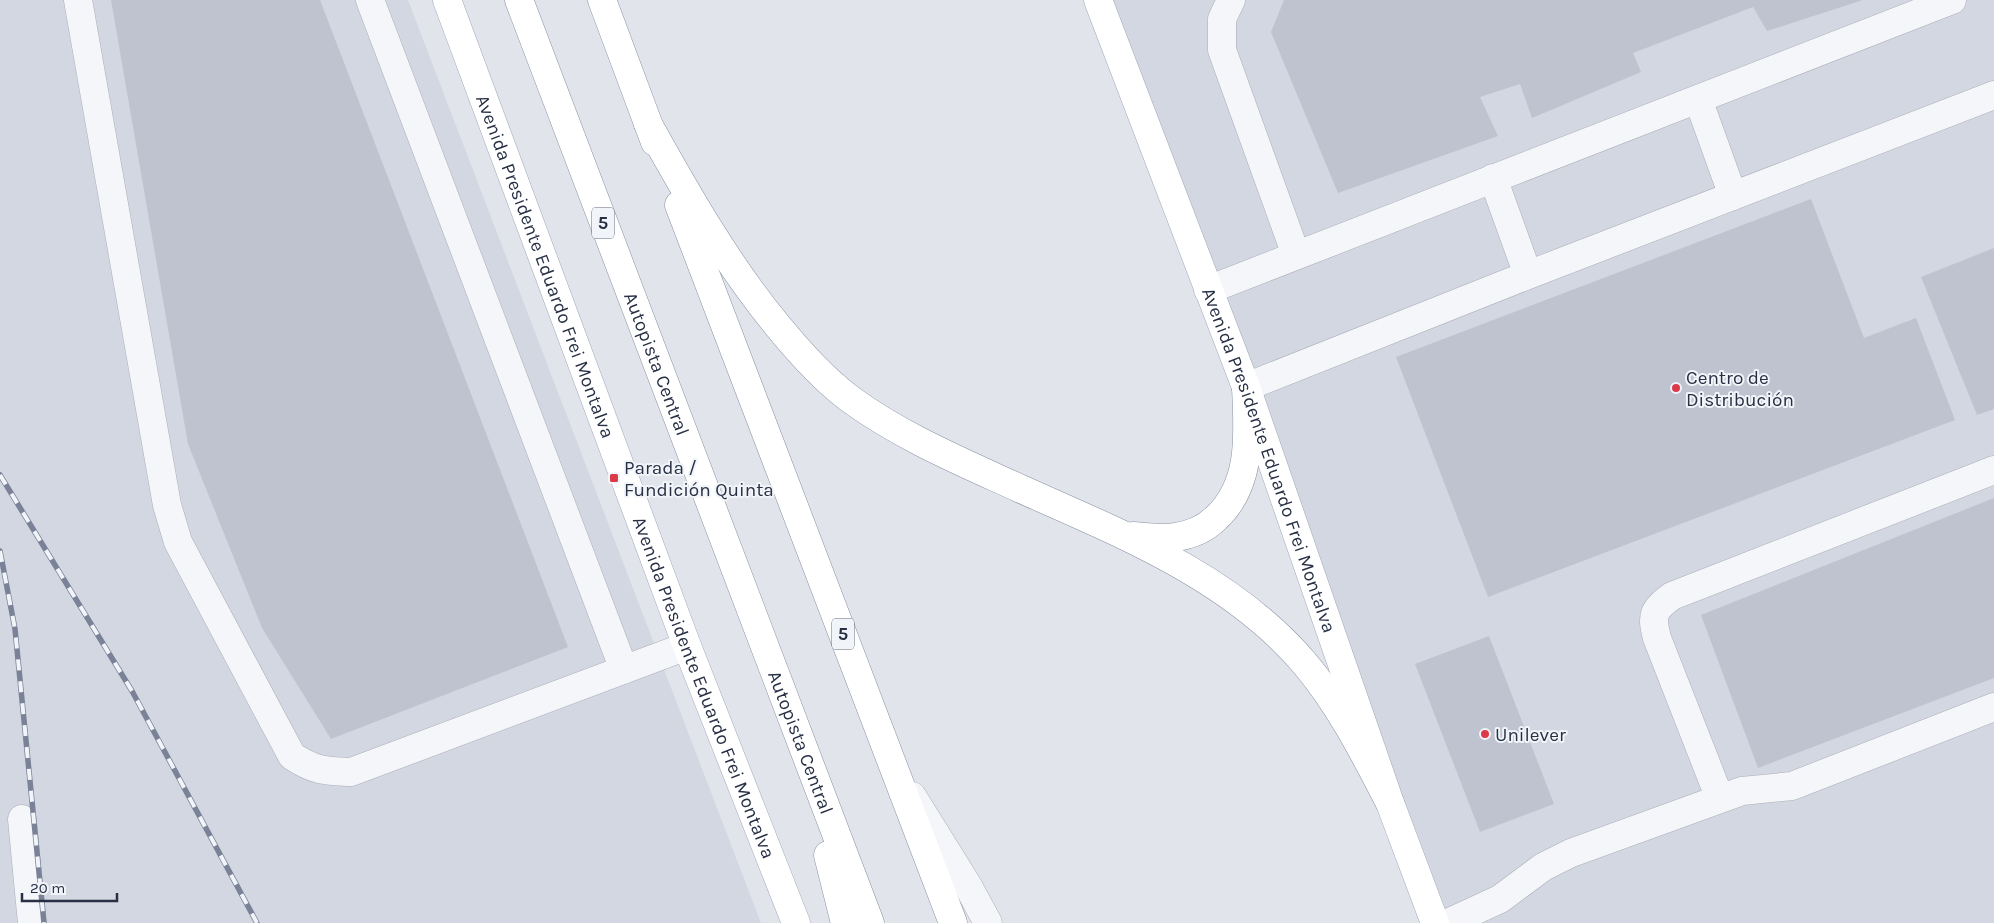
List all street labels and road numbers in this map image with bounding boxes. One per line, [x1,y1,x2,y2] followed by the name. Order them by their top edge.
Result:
[471,92,619,441] street label: Avenida Presidente Eduardo Frei Montalva
[592,208,614,238] road number: 5
[1197,285,1340,636] street label: Avenida Presidente Eduardo Frei Montalva
[619,289,694,439] street label: Autopista Central
[628,514,780,862] street label: Avenida Presidente Eduardo Frei Montalva
[832,618,854,650] road number: 5
[763,668,838,817] street label: Autopista Central

